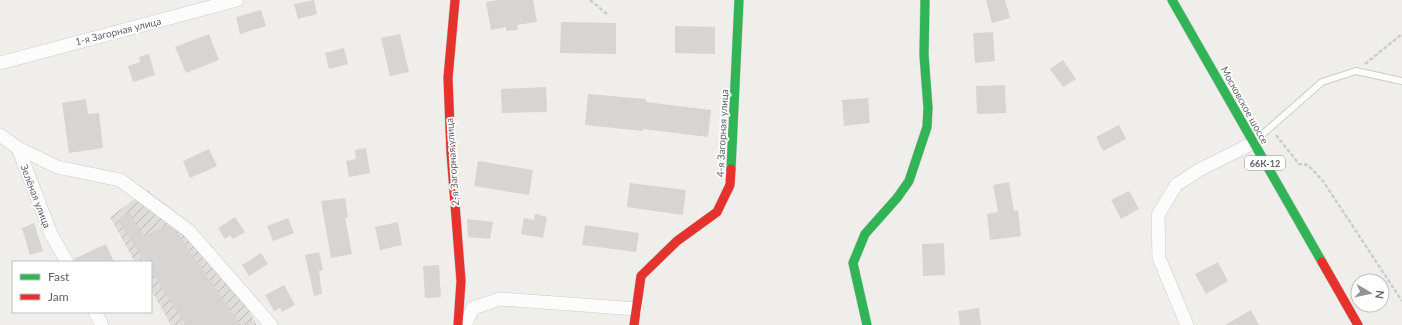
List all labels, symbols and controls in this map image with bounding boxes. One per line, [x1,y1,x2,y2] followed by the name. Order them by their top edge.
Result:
[74,15,162,47] street label: 1-я Загорная улица
[1219,64,1271,146] street label: Московское шоссе
[714,89,730,177] street label: 4-я Загорная улица
[443,118,461,206] street label: 2-я Загорная улица
[1245,156,1285,170] road number: 66К-12
[18,162,54,230] street label: Зелёная улица
[12,261,152,313] legend
[48,269,70,284] text: Fast
[1350,273,1390,313] north arrow
[48,289,69,304] text: Jam
[1373,289,1387,300] text: N

